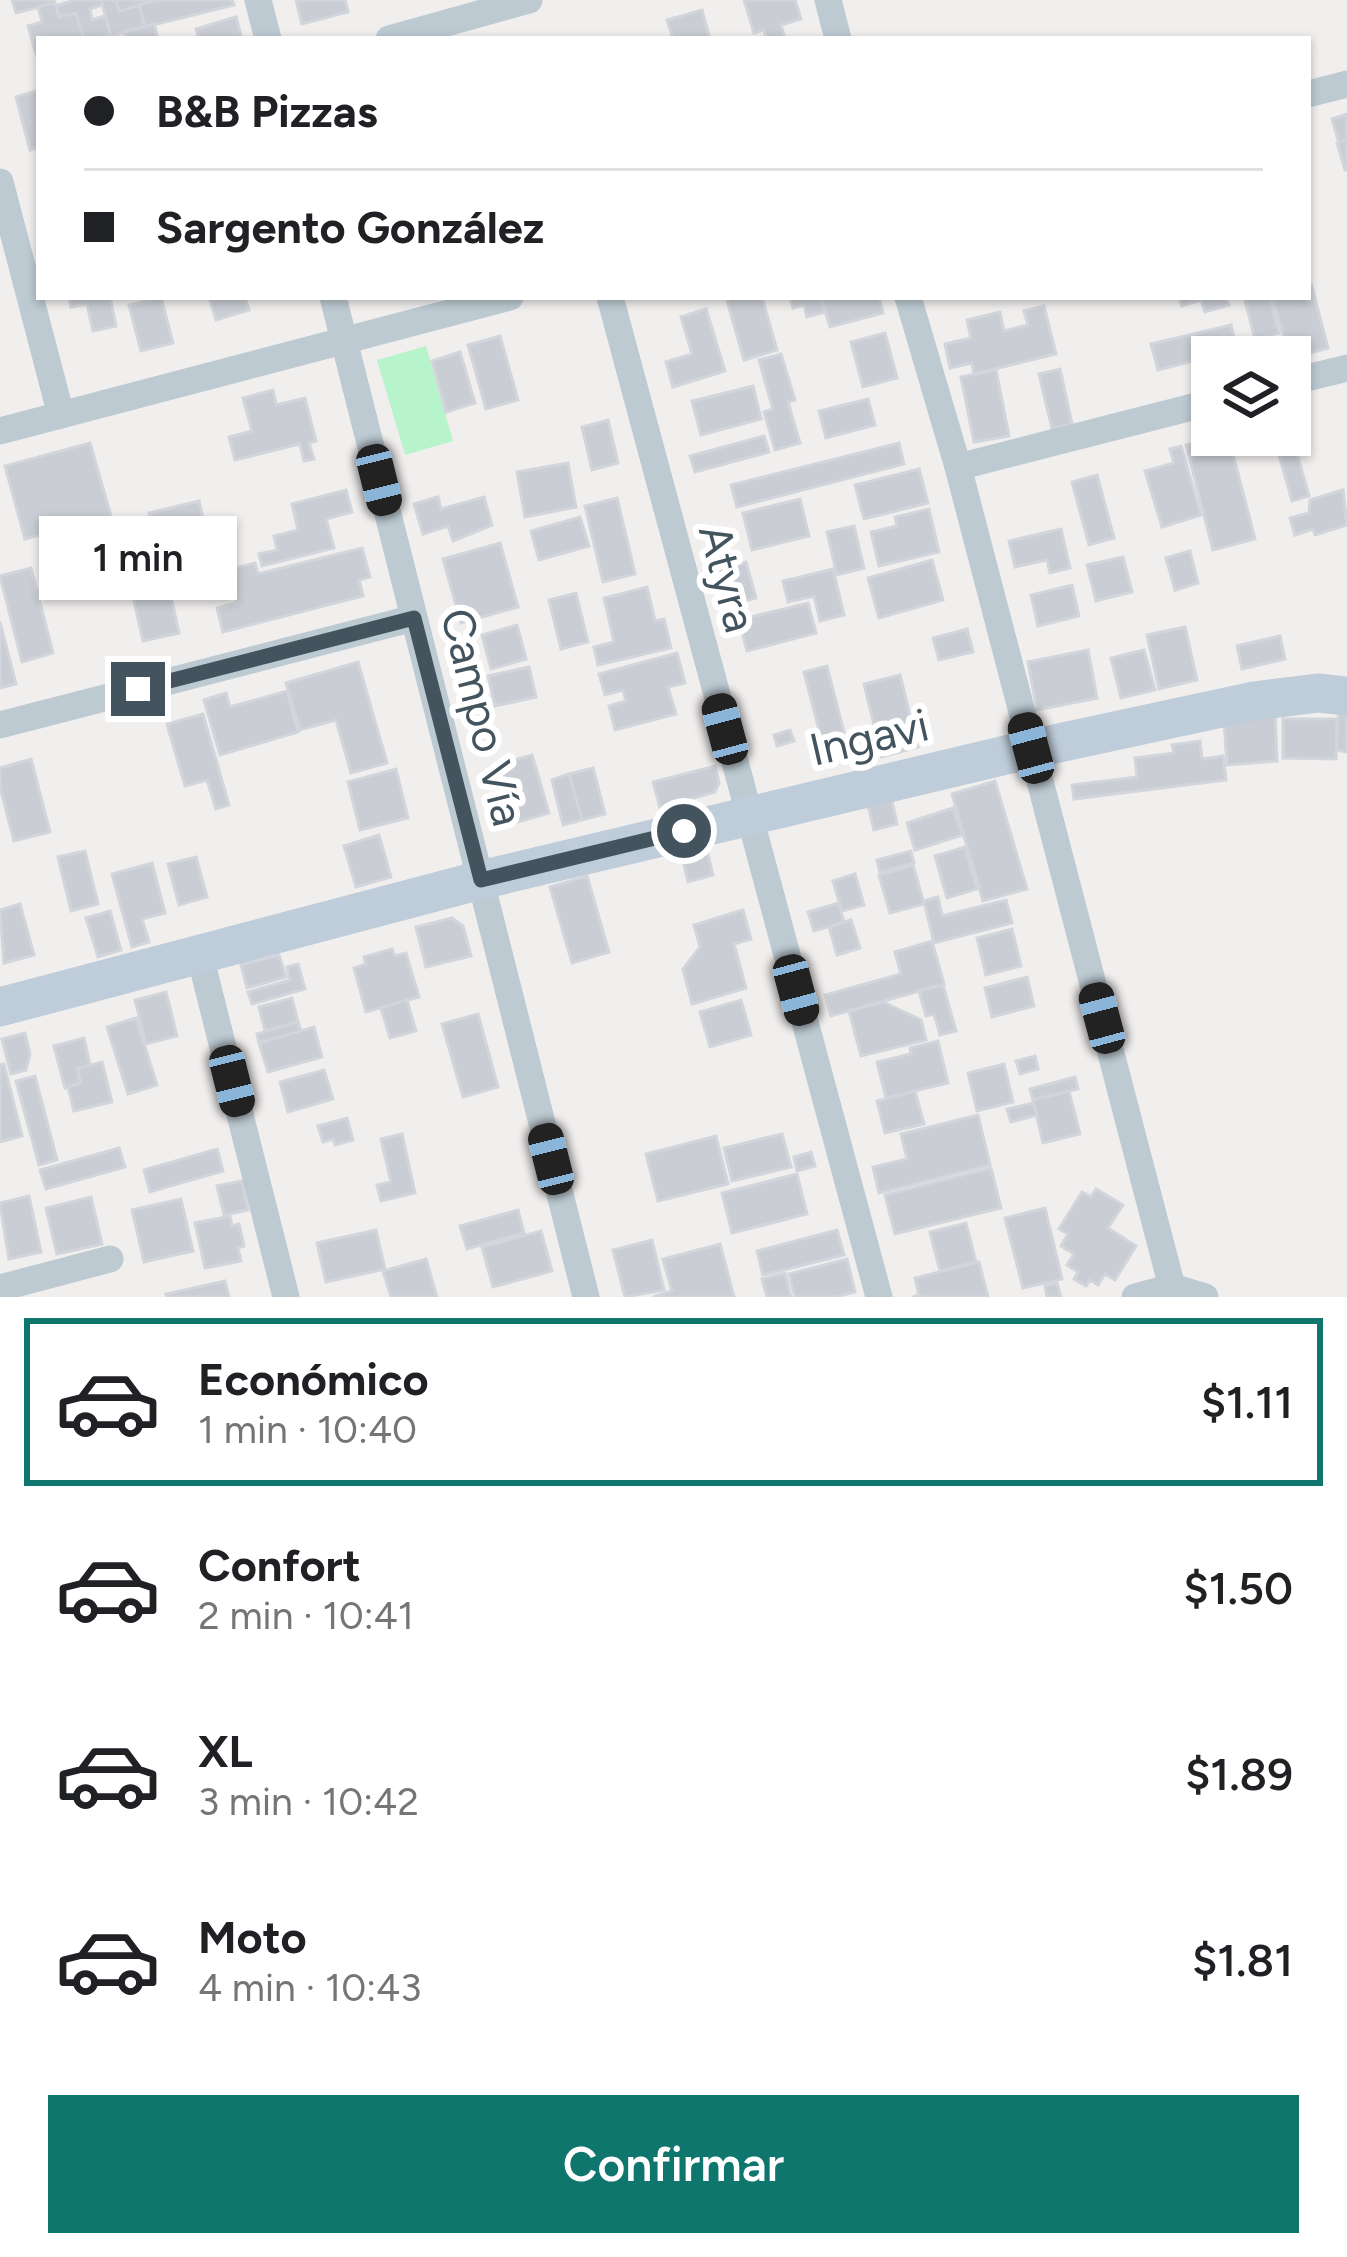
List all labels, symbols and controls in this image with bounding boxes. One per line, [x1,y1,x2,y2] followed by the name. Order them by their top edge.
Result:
[156,84,378,138] text: B&B Pizzas
[156,200,544,254] text: Sargento González
[1191,336,1311,456] map controls
[1191,336,1311,456] button: layers
[353,441,405,519] car
[39,515,237,599] callout: 1 min
[688,518,768,638] street label: Atyra
[92,534,184,581] text: 1 min
[430,603,536,831] street label: Campo Vía
[111,662,165,716] route end
[698,690,752,768] car
[804,697,934,777] street label: Ingavi
[1004,709,1058,787] car
[657,804,711,858] route start
[769,951,823,1029] car
[1075,979,1129,1057] car
[206,1042,258,1120] car
[525,1120,577,1198] car
[54,1348,162,1456] icon: car
[198,1352,429,1406] text: Económico
[1201,1375,1293,1429] text: $1.11
[198,1406,417,1453] text: 1 min · 10:40
[54,1534,162,1642] icon: car
[198,1538,361,1592] text: Confort
[1184,1561,1293,1615] text: $1.50
[198,1592,414,1639] text: 2 min · 10:41
[54,1720,162,1828] icon: car
[198,1724,253,1778] text: XL
[1185,1747,1293,1801] text: $1.89
[198,1778,419,1825] text: 3 min · 10:42
[54,1906,162,2014] icon: car
[198,1910,307,1964] text: Moto
[1192,1933,1293,1987] text: $1.81
[198,1964,421,2011] text: 4 min · 10:43
[48,2095,1299,2233] button: Confirmar

